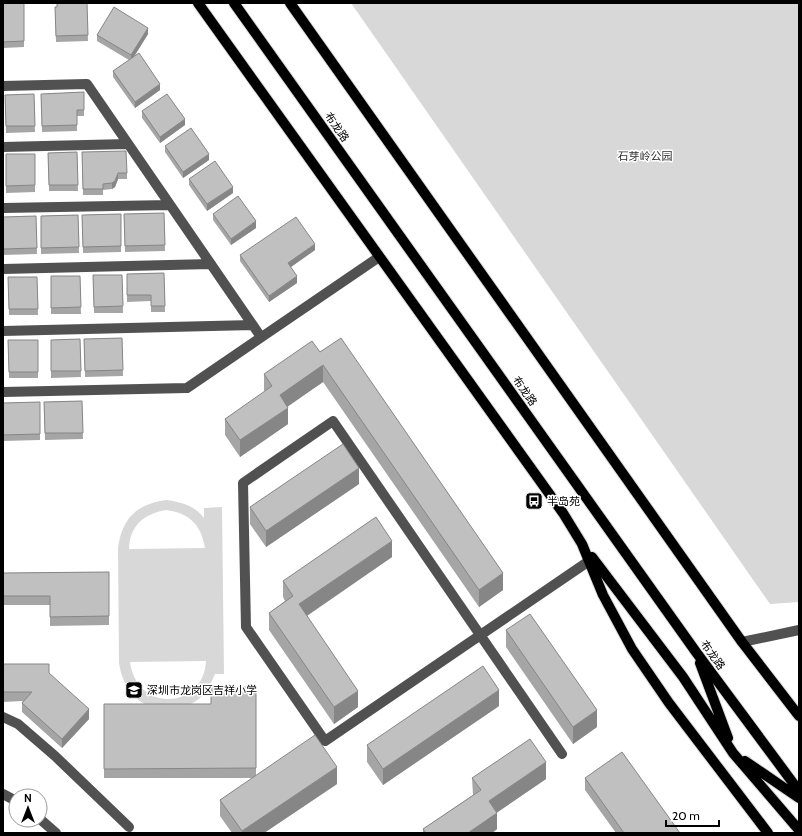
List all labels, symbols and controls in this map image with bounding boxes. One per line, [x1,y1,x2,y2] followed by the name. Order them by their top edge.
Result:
[322,109,352,145] street label: 布龙路
[618,149,673,163] park label: 石芽岭公园
[510,373,540,409] street label: 布龙路
[524,491,544,511] bus stop icon: 半岛苑
[547,494,580,508] place label: 半岛苑
[698,638,728,672] street label: 布龙路
[124,680,144,700] school or university icon: 深圳市龙岗区吉祥小学
[147,683,257,697] place label: 深圳市龙岗区吉祥小学
[8,788,48,828] north arrow
[24,791,32,805] text: N
[666,802,719,828] scale bar
[672,808,700,823] text: 20 m

